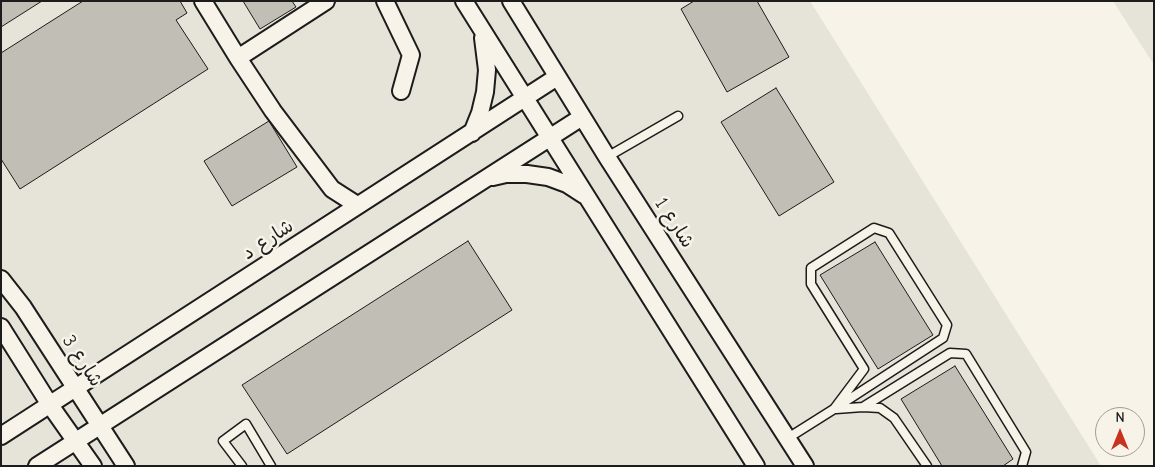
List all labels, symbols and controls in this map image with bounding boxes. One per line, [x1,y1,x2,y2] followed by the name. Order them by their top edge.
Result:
[649,194,699,252] street label: شارع 1
[238,215,298,265] street label: شارع د
[57,331,107,391] street label: شارع 3
[1095,407,1145,457] north arrow
[1115,409,1125,426] text: N

